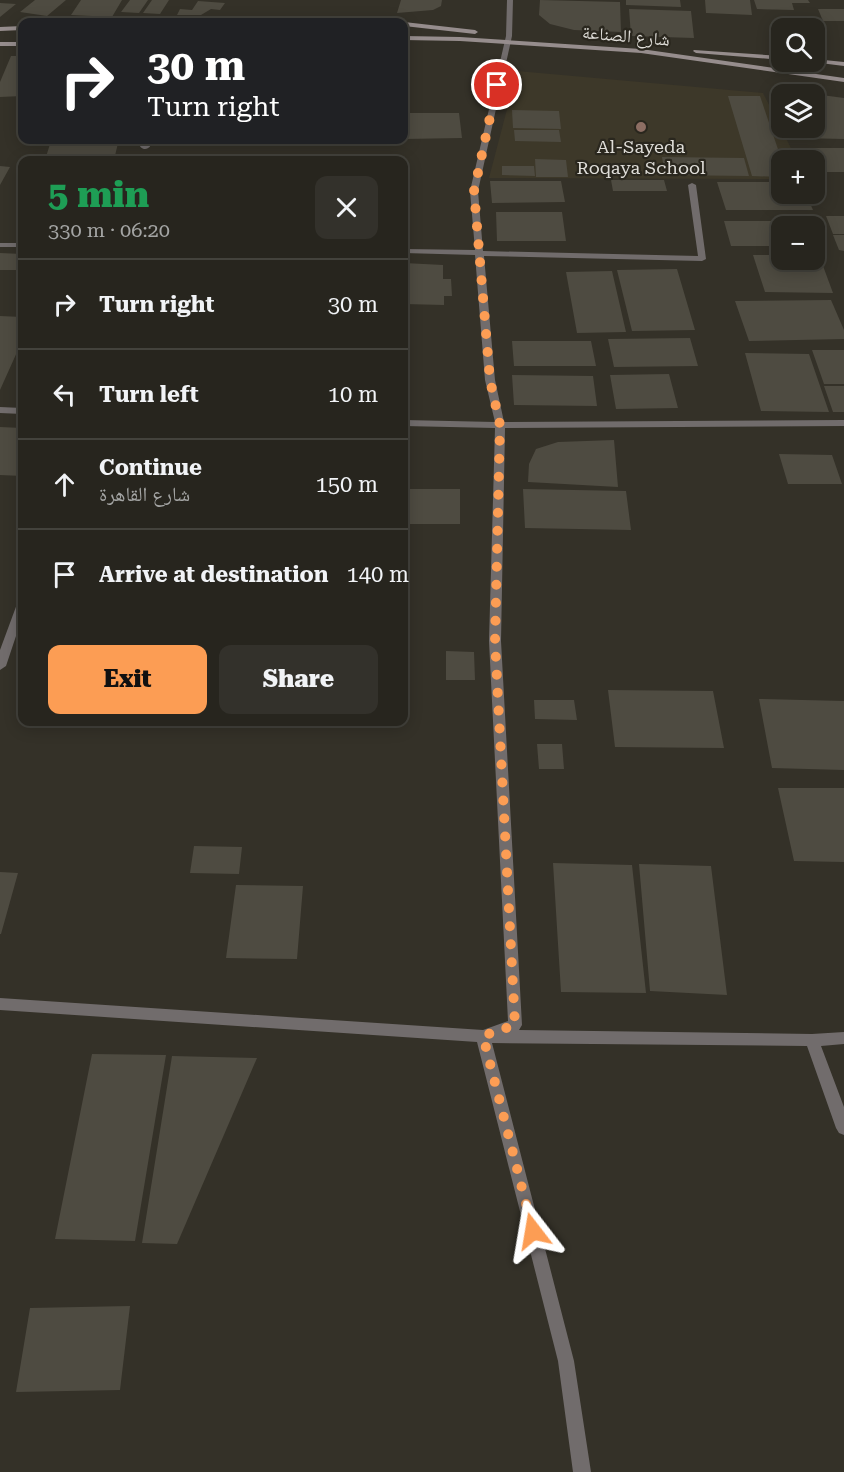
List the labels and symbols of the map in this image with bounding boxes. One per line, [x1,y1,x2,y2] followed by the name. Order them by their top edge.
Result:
[581,21,671,51] street label: شارع الصناعة
[471,59,522,110] pin
[634,120,648,134] marker: Al-Sayeda Roqaya School
[576,136,706,178] place label: Al-Sayeda Roqaya School
[501,1199,565,1263] position arrow

